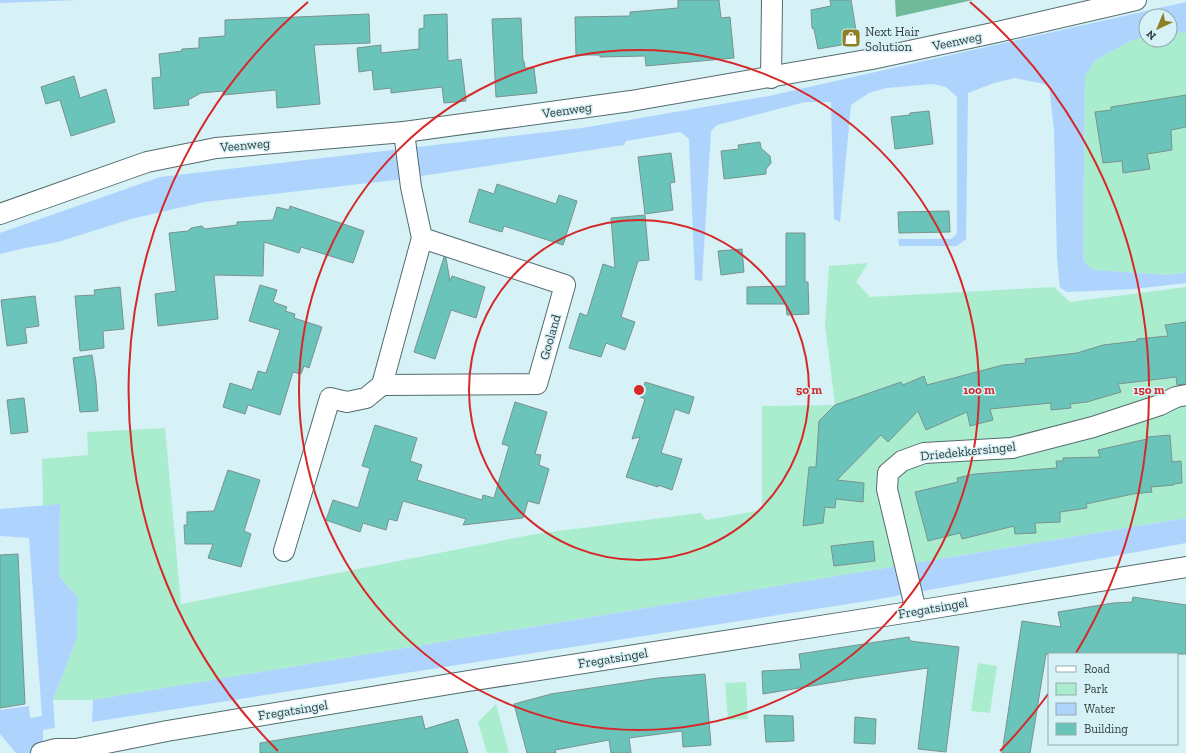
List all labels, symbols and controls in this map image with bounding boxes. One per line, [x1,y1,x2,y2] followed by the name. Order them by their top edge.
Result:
[1138,8,1178,48] north arrow
[865,24,920,54] place label: Next Hair Solution
[840,27,862,49] shop icon: Next Hair Solution
[1143,27,1159,42] text: N
[930,28,983,54] street label: Veenweg
[540,99,593,121] street label: Veenweg
[218,135,271,155] street label: Veenweg
[536,313,564,361] street label: Gooland
[632,383,646,397] centre of rings
[796,383,822,397] text: 50 m
[963,383,995,397] text: 100 m
[1134,383,1165,397] text: 150 m
[919,438,1017,463] street label: Driedekkersingel
[897,594,970,622] street label: Fregatsingel
[577,645,650,671] street label: Fregatsingel
[1048,653,1178,745] legend
[1084,662,1110,676] text: Road
[1084,682,1109,696] text: Park
[257,697,330,723] street label: Fregatsingel
[1084,702,1116,716] text: Water
[1084,722,1128,736] text: Building

